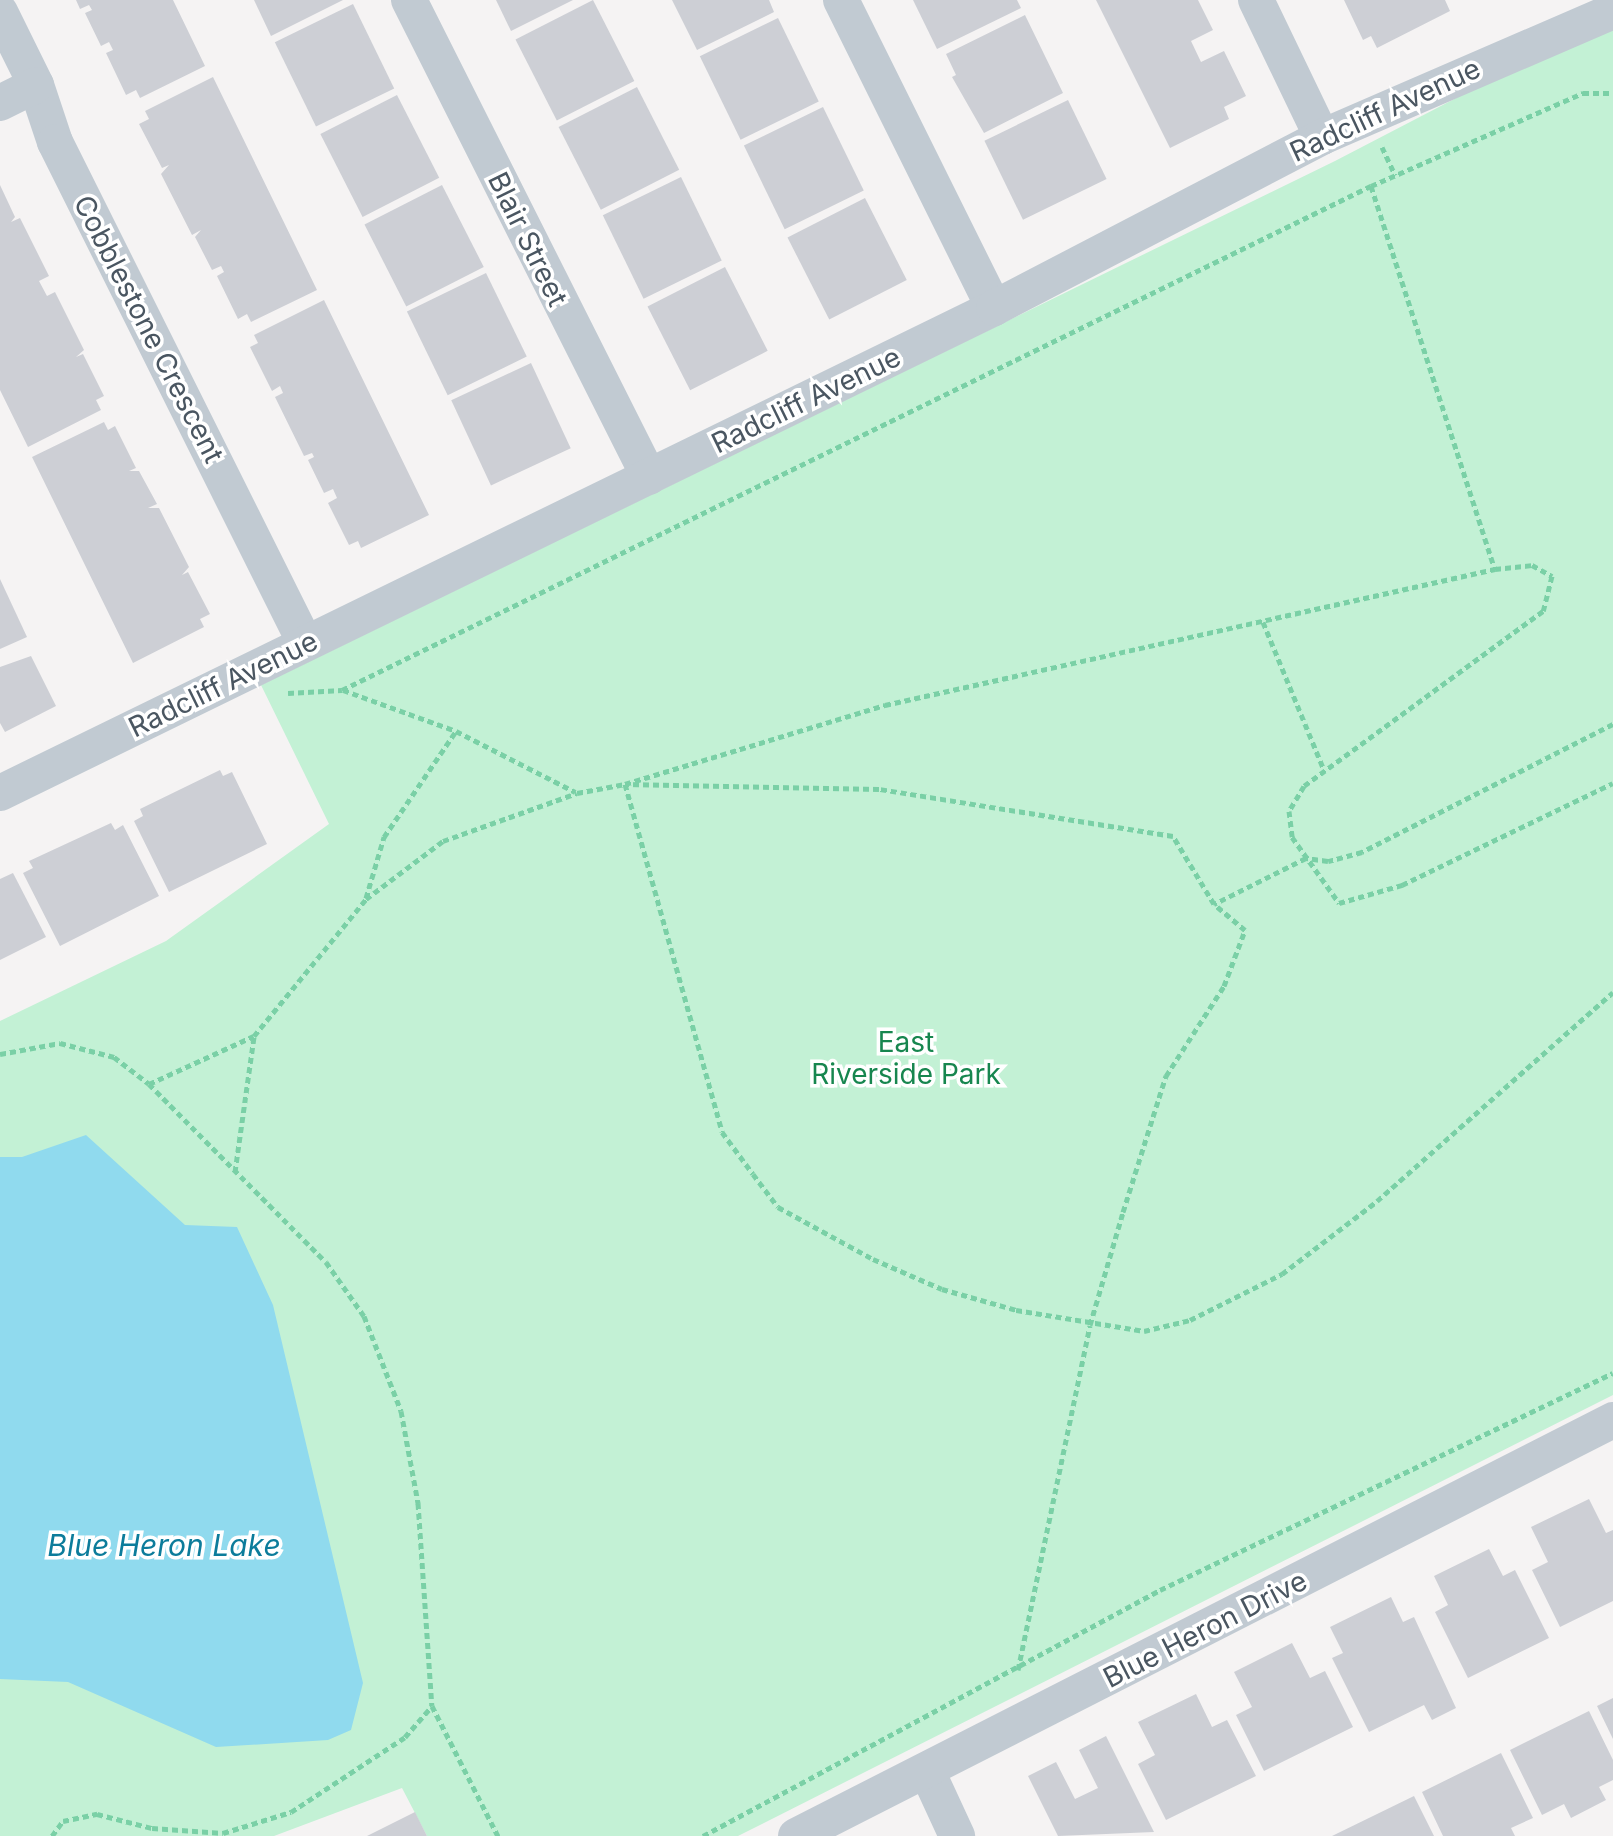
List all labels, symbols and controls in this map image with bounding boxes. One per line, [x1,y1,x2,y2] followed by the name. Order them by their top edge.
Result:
[1284,51,1486,169] street label: Radcliff Avenue
[481,166,575,312] street label: Blair Street
[67,190,231,468] street label: Cobblestone Crescent
[706,340,906,460] street label: Radcliff Avenue
[123,624,323,744] street label: Radcliff Avenue
[811,1025,1001,1091] park label: East Riverside Park
[47,1527,281,1563] water label: Blue Heron Lake
[1098,1563,1312,1695] street label: Blue Heron Drive

